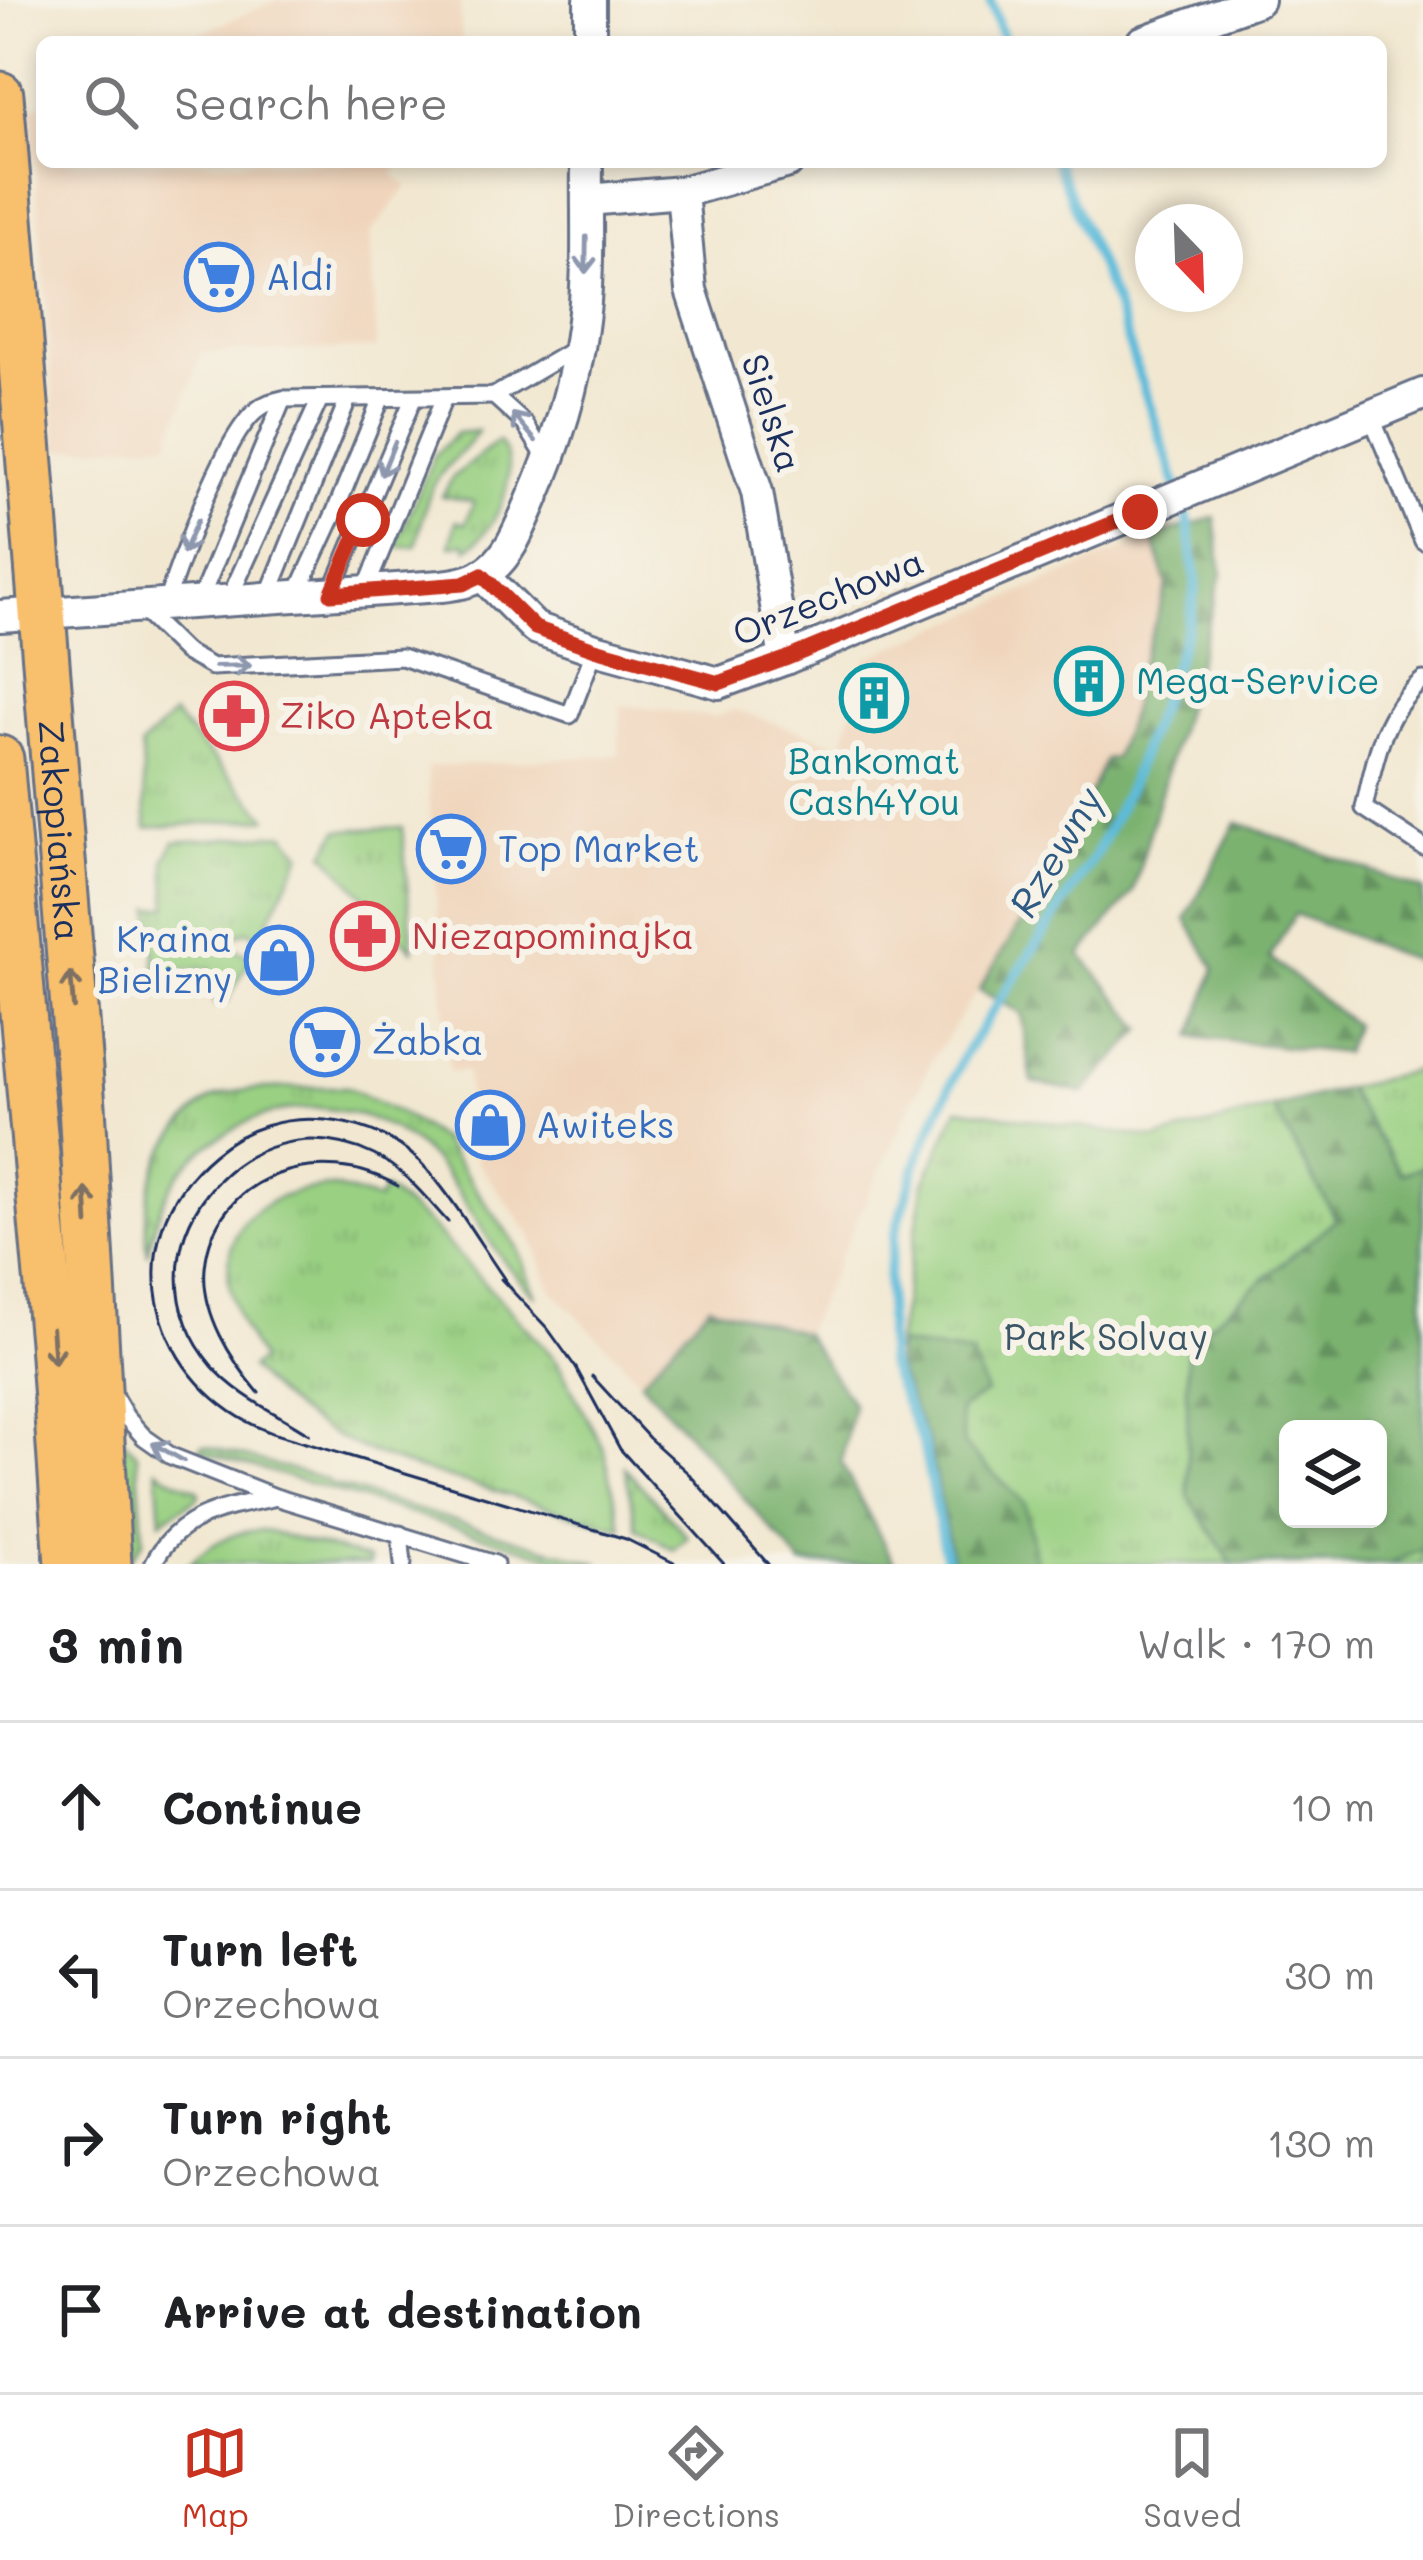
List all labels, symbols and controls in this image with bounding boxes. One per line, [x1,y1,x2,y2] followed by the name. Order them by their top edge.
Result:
[36,36,1387,168] search box
[78,69,144,135] icon: search
[174,73,448,131] text: Search here
[1135,204,1243,312] north arrow
[574,235,597,274] one-way arrow
[184,242,254,312] supermarket icon: Aldi
[266,252,334,299] place label: Aldi
[732,347,815,478] street label: Sielska
[511,412,538,443] one-way arrow
[376,440,397,477] one-way arrow
[1113,485,1167,539] route end
[336,493,390,547] route start
[178,518,200,554] one-way arrow
[725,536,930,655] street label: Orzechowa
[1054,646,1124,716] building icon: Mega-Service
[213,655,252,678] one-way arrow
[1136,656,1380,703] place label: Mega-Service
[839,663,909,733] building icon: Bankomat Cash4You
[199,681,269,751] pharmacy icon: Ziko Apteka
[280,691,494,738] place label: Ziko Apteka
[29,718,94,943] street label: Zakopiańska
[788,736,960,824] place label: Bankomat Cash4You
[996,776,1114,926] water label: Rzewny
[416,814,486,884] supermarket icon: Top Market
[498,824,700,871] place label: Top Market
[330,901,400,971] pharmacy icon: Niezapominajka
[412,911,694,958] place label: Niezapominajka
[98,914,232,1003] place label: Kraina Bielizny
[244,925,314,995] shop icon: Kraina Bielizny
[60,971,83,1010] one-way arrow
[290,1007,360,1077] supermarket icon: Żabka
[372,1017,483,1064] place label: Żabka
[455,1090,525,1160] shop icon: Awiteks
[536,1100,675,1147] place label: Awiteks
[75,1187,98,1226] one-way arrow
[1004,1312,1208,1360] park label: Park Solvay
[42,1326,65,1365] one-way arrow
[1279,1420,1387,1528] map controls
[1279,1420,1387,1528] button: layers
[152,1440,187,1463] one-way arrow
[48,1609,184,1676] text: 3 min
[1137,1617,1375,1668] text: Walk · 170 m
[48,1773,114,1839] icon: ahead
[162,1777,362,1835] text: Continue
[1290,1780,1375,1831] text: 10 m
[162,1919,358,1977] text: Turn left
[48,1941,114,2007] icon: left
[1285,1948,1375,1999] text: 30 m
[162,1977,381,2028] text: Orzechowa
[162,2087,391,2145] text: Turn right
[48,2109,114,2175] icon: right
[1267,2116,1375,2167] text: 130 m
[162,2145,381,2196] text: Orzechowa
[48,2277,114,2343] icon: arrive
[162,2281,642,2339] text: Arrive at destination
[182,2420,249,2535] tab: Map
[612,2420,780,2535] tab: Directions
[1143,2420,1241,2535] tab: Saved

